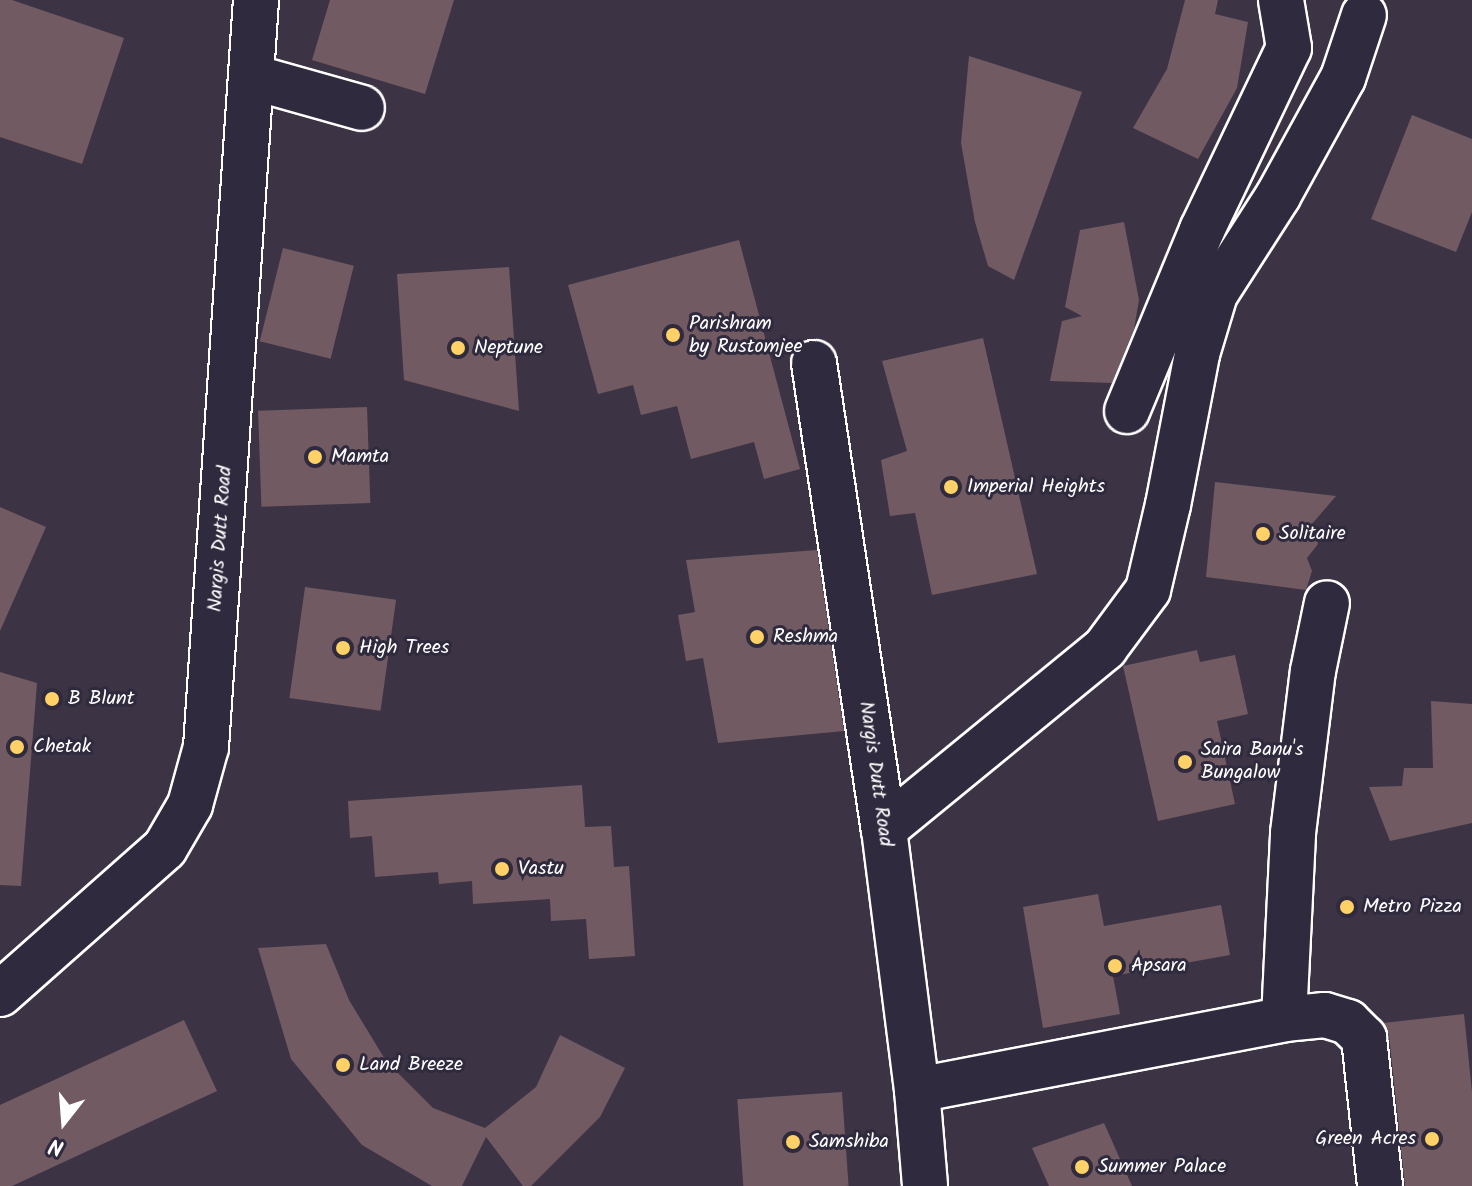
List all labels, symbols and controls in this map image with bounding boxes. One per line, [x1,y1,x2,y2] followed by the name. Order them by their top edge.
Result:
[689,312,803,359] place label: Parishram by Rustomjee
[664,326,682,344] marker: Parishram by Rustomjee
[474,336,543,360] place label: Neptune
[449,339,467,357] marker: Neptune
[331,445,389,469] place label: Mamta
[306,448,324,466] marker: Mamta
[204,465,238,613] street label: Nargis Dutt Road
[967,475,1105,499] place label: Imperial Heights
[942,478,960,496] marker: Imperial Heights
[1279,522,1346,546] place label: Solitaire
[1254,525,1272,543] marker: Solitaire
[773,625,838,649] place label: Reshma
[748,628,766,646] marker: Reshma
[359,636,449,660] place label: High Trees
[334,639,352,657] marker: High Trees
[68,687,134,711] place label: B Blunt
[43,690,61,708] marker: B Blunt
[853,700,897,848] street label: Nargis Dutt Road
[33,735,91,759] place label: Chetak
[8,738,26,756] marker: Chetak
[1201,738,1304,785] place label: Saira Banu's Bungalow
[1176,753,1194,771] marker: Saira Banu's Bungalow
[518,857,564,881] place label: Vastu
[493,860,511,878] marker: Vastu
[1363,895,1462,919] place label: Metro Pizza
[1338,898,1356,916] marker: Metro Pizza
[1131,954,1187,978] place label: Apsara
[1106,957,1124,975] marker: Apsara
[359,1053,463,1077] place label: Land Breeze
[334,1056,352,1074] marker: Land Breeze
[24,1082,104,1162] north arrow
[45,1127,69,1164] text: N
[1315,1127,1416,1151] place label: Green Acres
[809,1130,889,1154] place label: Samshiba
[1423,1130,1441,1148] marker: Green Acres
[784,1133,802,1151] marker: Samshiba
[1098,1155,1226,1179] place label: Summer Palace
[1073,1158,1091,1176] marker: Summer Palace

